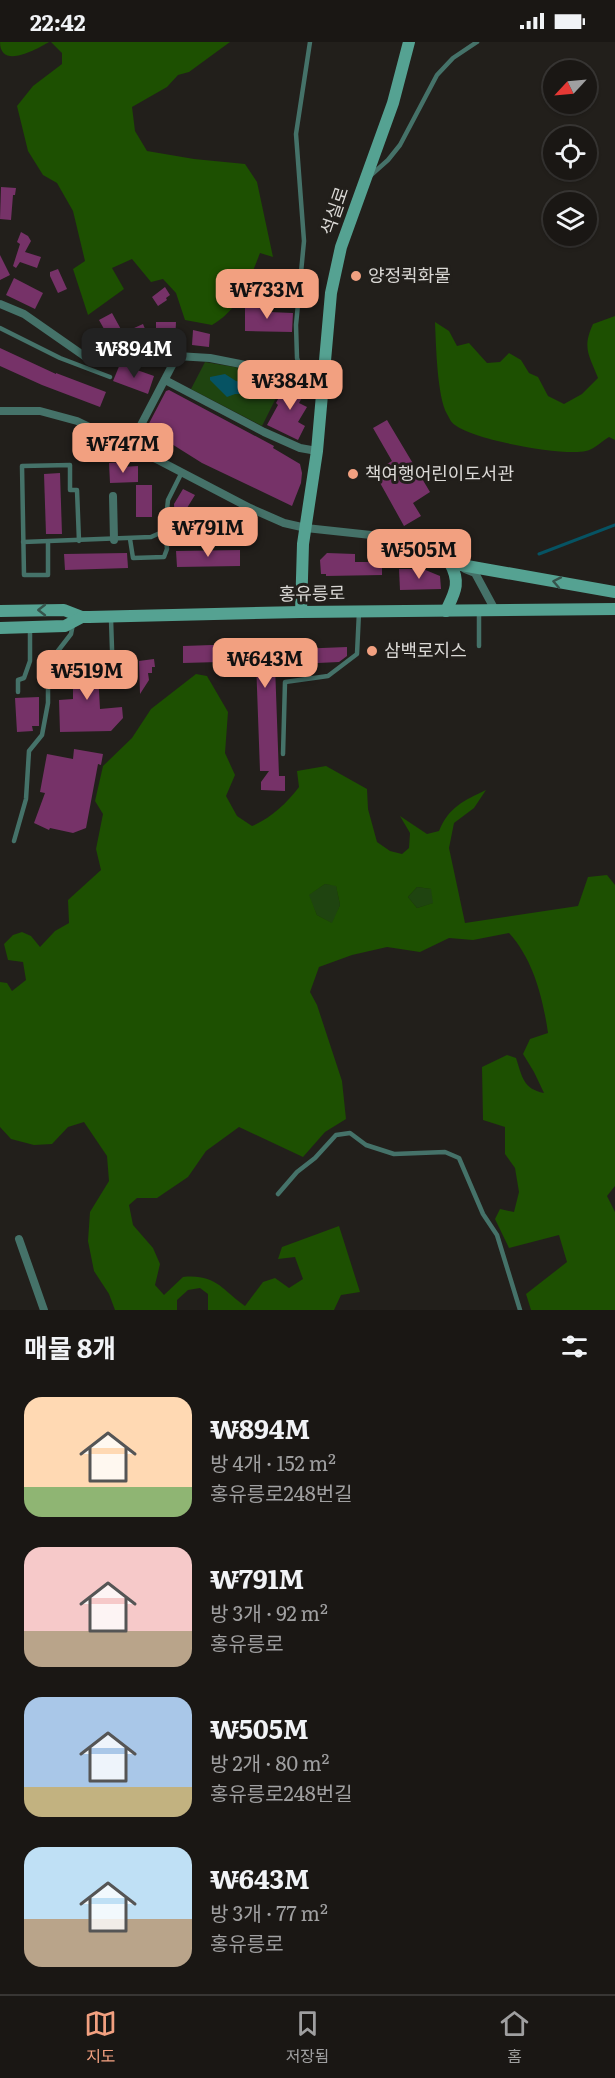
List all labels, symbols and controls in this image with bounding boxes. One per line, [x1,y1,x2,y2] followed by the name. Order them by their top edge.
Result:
[30,5,86,38] text: 22:42
[543,60,597,114] north arrow
[543,60,597,246] map controls
[543,126,597,180] button: locate
[313,183,354,238] street label: 석실로
[543,192,597,246] button: layers
[368,261,451,288] place label: 양정퀵화물
[225,269,309,320] pin: ₩733M
[349,269,363,283] marker: 양정퀵화물
[230,273,304,303] text: ₩733M
[92,328,176,379] pin: ₩894M
[96,332,172,362] text: ₩894M
[248,360,332,411] pin: ₩384M
[252,364,328,394] text: ₩384M
[81,423,165,474] pin: ₩747M
[86,427,160,457] text: ₩747M
[365,459,514,486] place label: 책여행어린이도서관
[346,467,360,481] marker: 책여행어린이도서관
[166,507,250,558] pin: ₩791M
[172,511,244,541] text: ₩791M
[377,529,461,580] pin: ₩505M
[381,533,457,563] text: ₩505M
[553,577,562,589] one-way arrow
[279,578,345,607] street label: 홍유릉로
[37,604,46,616] one-way arrow
[384,636,467,663] place label: 삼백로지스
[223,638,307,689] pin: ₩643M
[227,642,303,672] text: ₩643M
[365,644,379,658] marker: 삼백로지스
[45,650,129,701] pin: ₩519M
[51,654,123,684] text: ₩519M
[24,1327,116,1366] text: 매물 8개
[558,1330,591,1363] icon: filters
[210,1408,310,1447] text: ₩894M
[72,1421,144,1493] icon: home
[210,1447,336,1477] text: 방 4개 · 152 m²
[210,1477,353,1507] text: 홍유릉로248번길
[210,1558,304,1597] text: ₩791M
[72,1571,144,1643] icon: home
[210,1597,328,1627] text: 방 3개 · 92 m²
[210,1627,284,1657] text: 홍유릉로
[210,1708,309,1747] text: ₩505M
[72,1721,144,1793] icon: home
[210,1747,330,1777] text: 방 2개 · 80 m²
[210,1777,353,1807] text: 홍유릉로248번길
[210,1858,310,1897] text: ₩643M
[72,1871,144,1943] icon: home
[210,1897,328,1927] text: 방 3개 · 77 m²
[210,1927,284,1957] text: 홍유릉로
[84,2007,117,2067] tab: 지도
[285,2007,330,2067] tab: 저장됨
[498,2007,531,2067] tab: 홈

